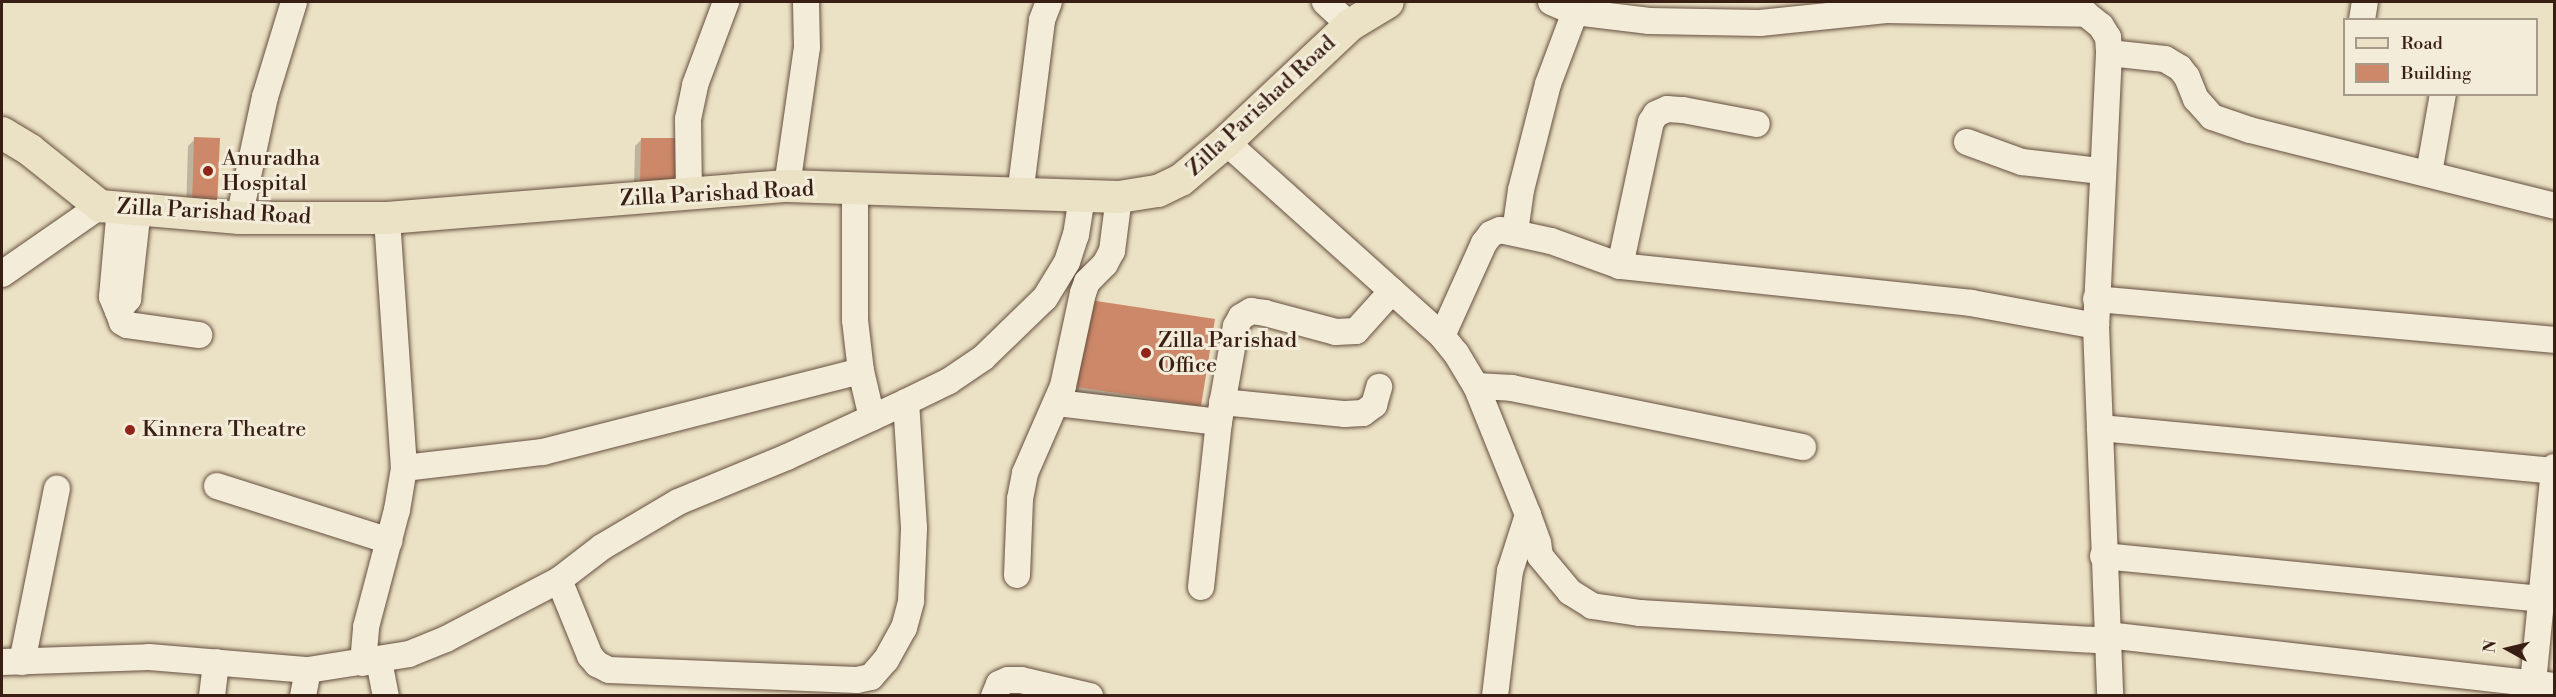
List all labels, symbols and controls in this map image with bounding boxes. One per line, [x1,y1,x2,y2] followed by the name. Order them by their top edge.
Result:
[2343,18,2538,96] legend
[1181,30,1341,182] street label: Zilla Parishad Road
[2401,32,2443,55] text: Road
[2401,62,2471,85] text: Building
[222,145,320,196] place label: Anuradha Hospital
[199,162,217,180] marker: Anuradha Hospital
[619,176,815,212] street label: Zilla Parishad Road
[116,194,312,230] street label: Zilla Parishad Road
[1158,327,1297,378] place label: Zilla Parishad Office
[1139,346,1153,360] marker: Zilla Parishad Office
[142,417,306,443] place label: Kinnera Theatre
[123,423,137,437] marker: Kinnera Theatre
[2478,619,2538,679] north arrow
[2479,639,2501,654] text: N

